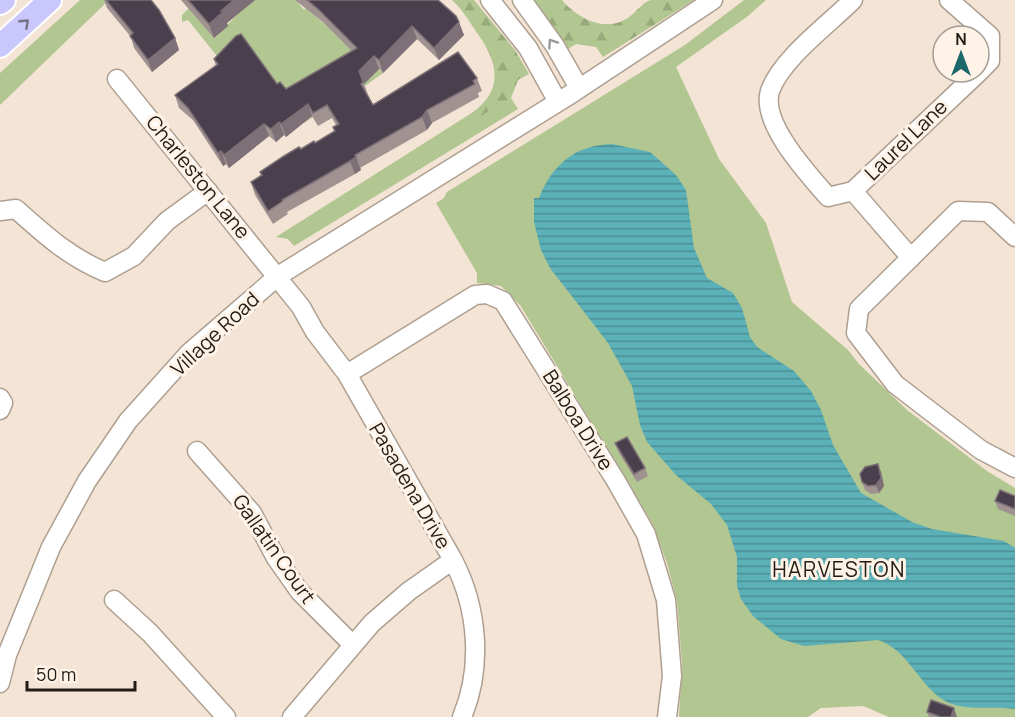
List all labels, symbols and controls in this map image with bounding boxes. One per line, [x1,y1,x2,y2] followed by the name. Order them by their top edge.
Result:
[18,19,29,30] one-way arrow
[931,24,991,84] north arrow
[955,28,967,50] text: N
[548,39,559,50] one-way arrow
[858,93,953,186] street label: Laurel Lane
[140,109,257,244] street label: Charleston Lane
[165,286,265,382] street label: Village Road
[537,364,620,475] street label: Balboa Drive
[363,418,457,554] street label: Pasadena Drive
[227,489,322,609] street label: Gallatin Court
[772,555,906,583] district label: HARVESTON
[27,654,135,692] scale bar
[36,662,76,686] text: 50 m

